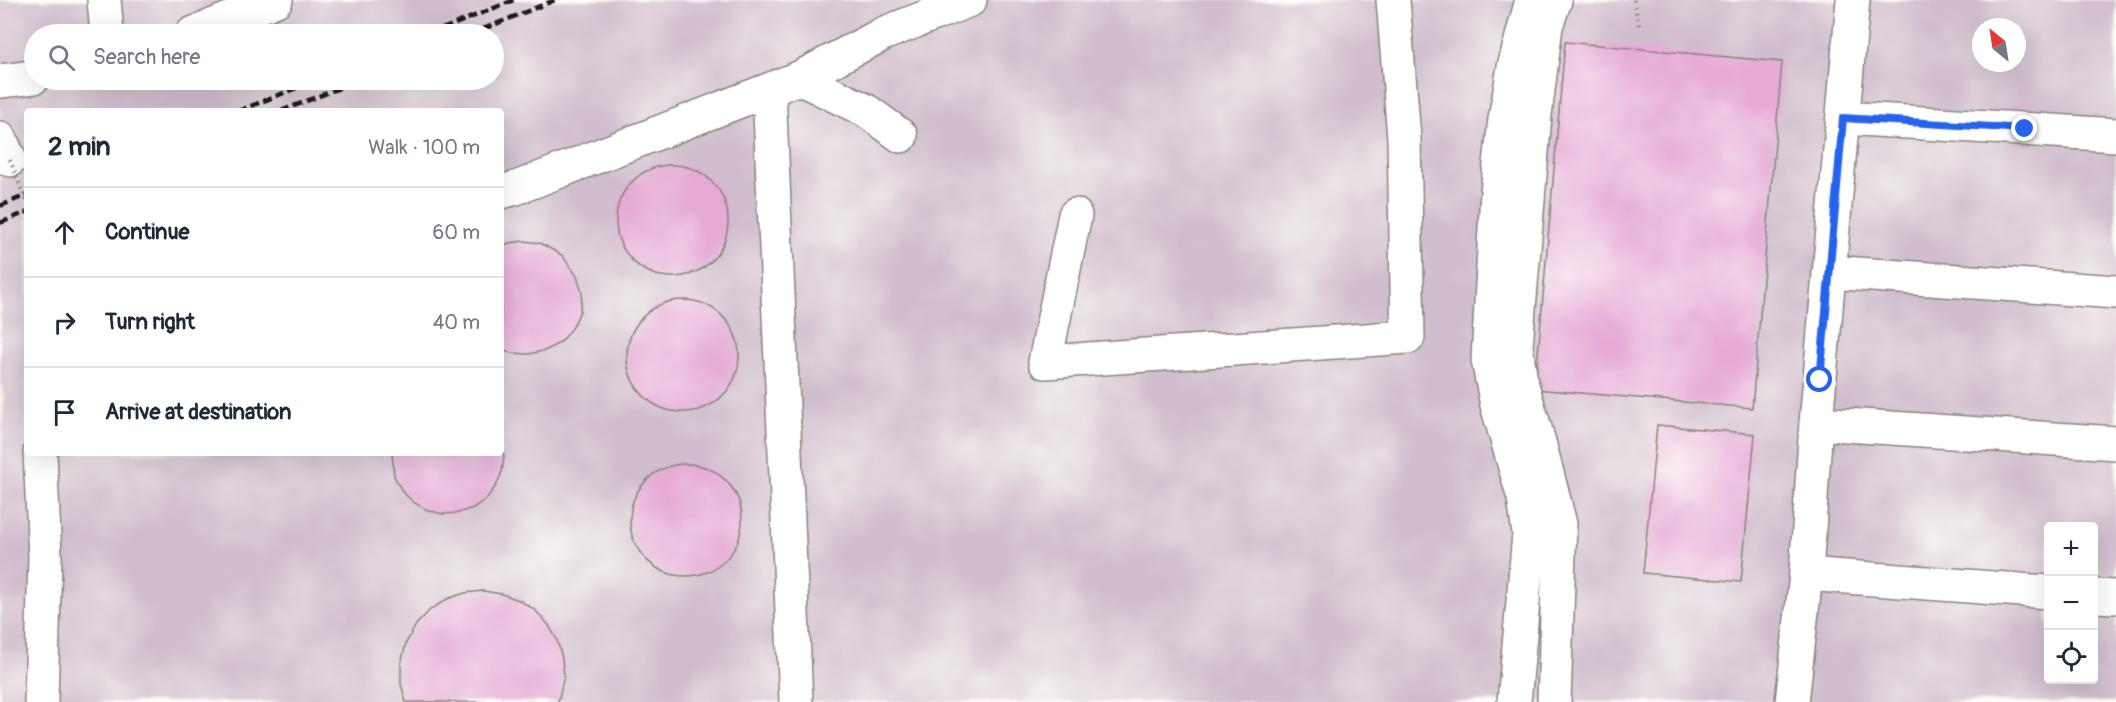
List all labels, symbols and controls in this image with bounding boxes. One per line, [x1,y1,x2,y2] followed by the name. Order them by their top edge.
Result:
[1972,18,2026,72] north arrow
[24,24,504,90] search box
[45,41,78,74] icon: search
[93,43,200,71] text: Search here
[2011,115,2037,141] route end
[48,131,110,163] text: 2 min
[368,135,480,160] text: Walk · 100 m
[48,216,81,249] icon: ahead
[105,218,189,246] text: Continue
[433,220,480,245] text: 60 m
[48,306,81,339] icon: right
[105,308,195,336] text: Turn right
[433,310,480,335] text: 40 m
[1806,366,1832,392] route start
[48,396,81,429] icon: arrive
[105,398,291,426] text: Arrive at destination
[2044,522,2098,684] map controls
[2044,522,2098,576] button: +
[2044,576,2098,630] button: −
[2044,630,2098,684] button: locate

